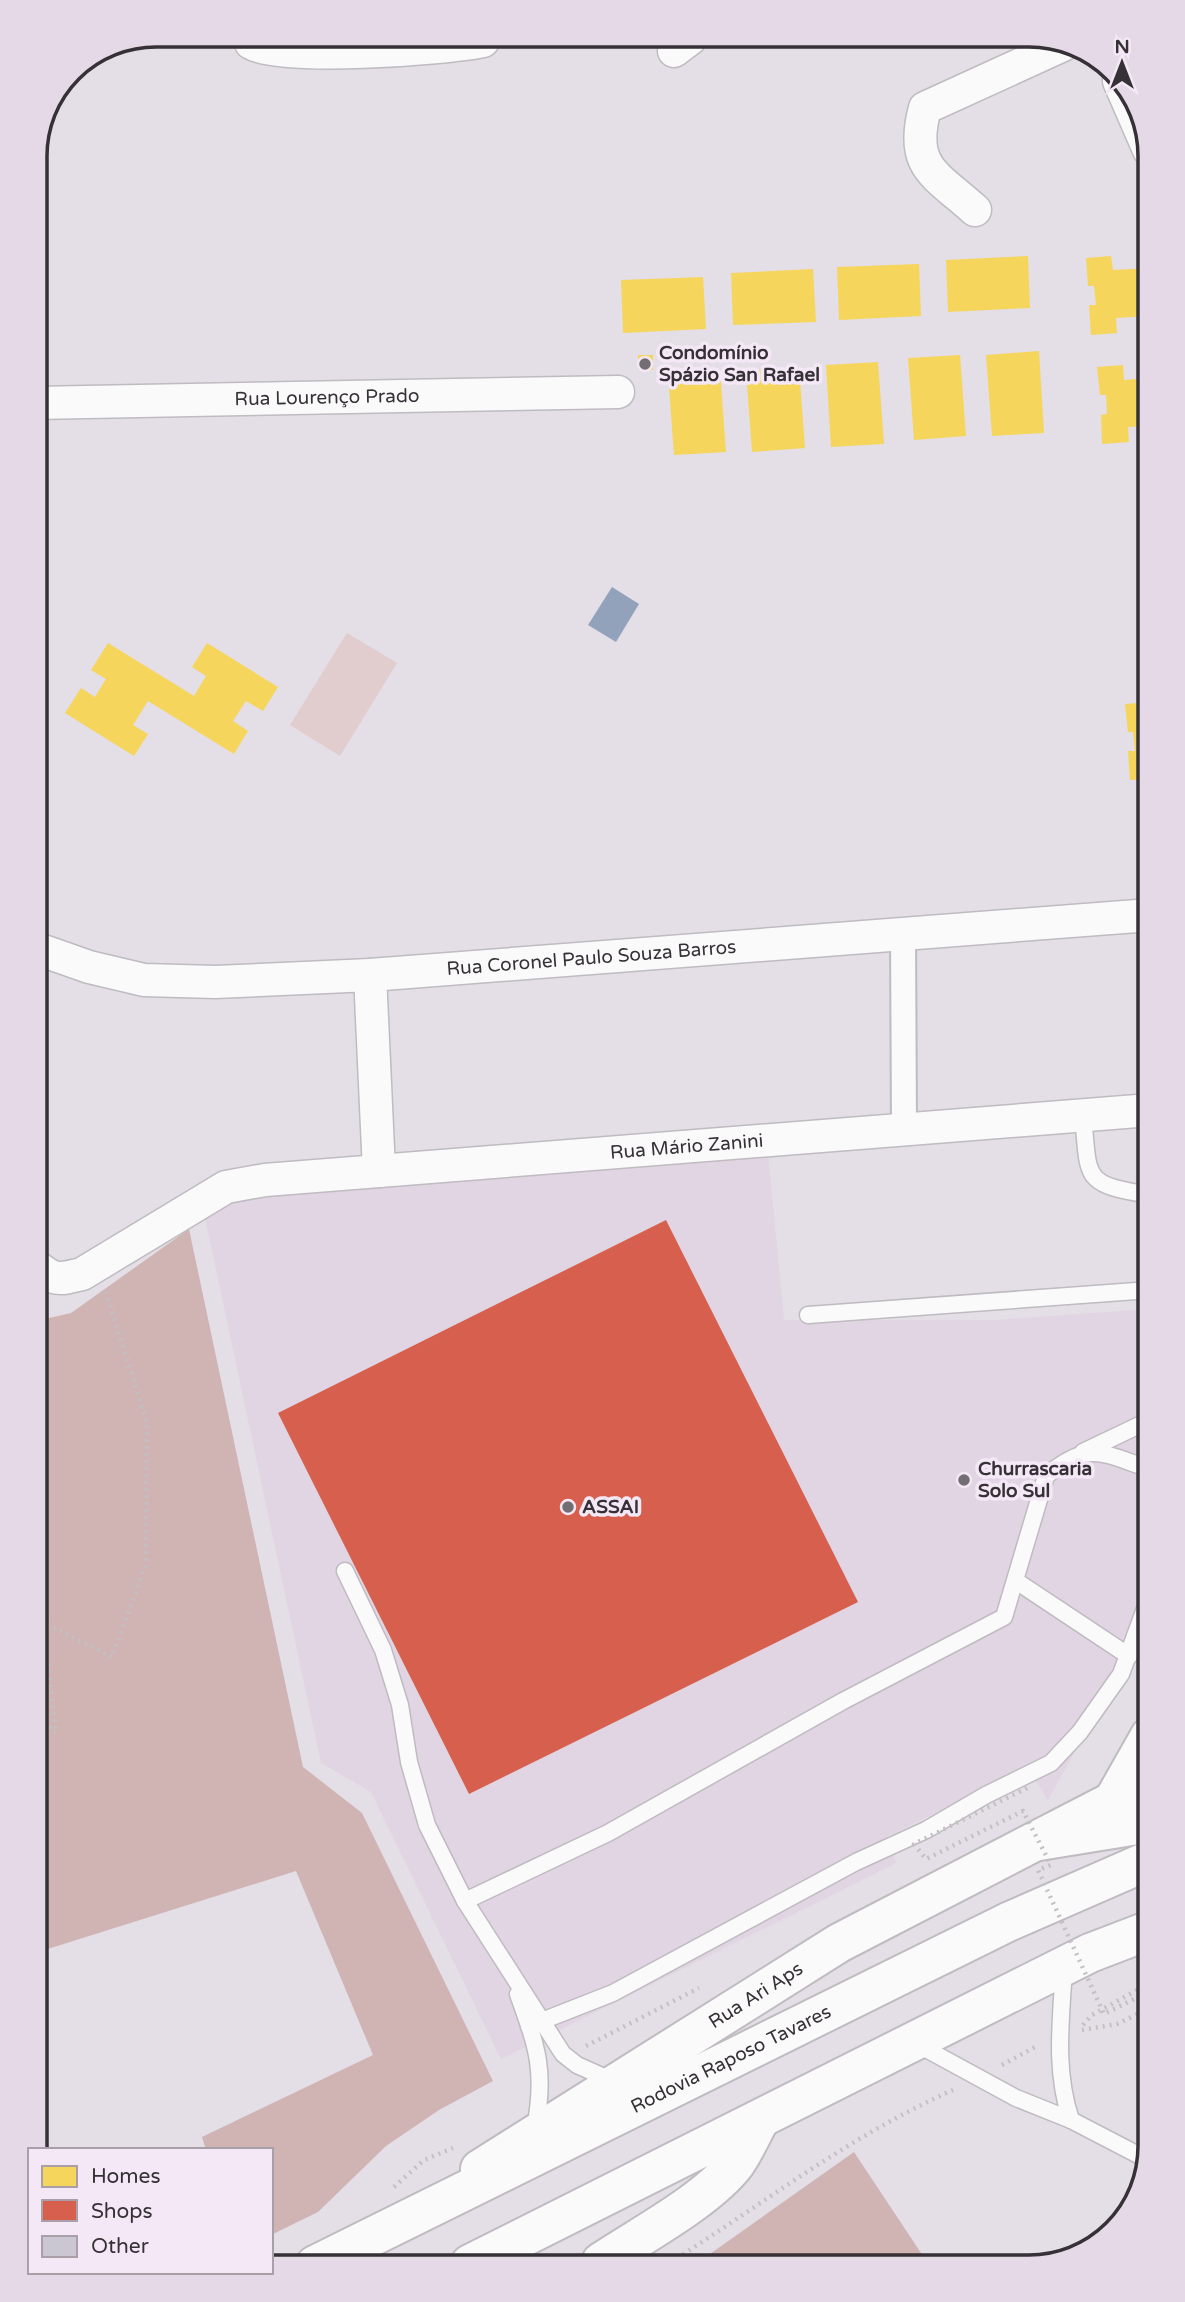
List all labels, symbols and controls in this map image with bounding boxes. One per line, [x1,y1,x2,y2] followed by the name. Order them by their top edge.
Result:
[1087,28,1157,98] north arrow
[1114,36,1130,58] text: N
[659,342,820,387] place label: Condomínio Spázio San Rafael
[637,356,653,372] marker: Condomínio Spázio San Rafael
[234,385,420,410] street label: Rua Lourenço Prado
[446,936,737,980] street label: Rua Coronel Paulo Souza Barros
[609,1130,764,1164] street label: Rua Mário Zanini
[978,1458,1092,1502] place label: Churrascaria Solo Sul
[956,1472,972,1488] marker: Churrascaria Solo Sul
[582,1496,639,1518] place label: ASSAI
[560,1499,576,1515] marker: ASSAI
[705,1958,807,2033] street label: Rua Ari Aps
[627,2000,835,2118] street label: Rodovia Raposo Tavares
[28,2148,273,2274] legend
[91,2164,161,2189] text: Homes
[91,2199,153,2224] text: Shops
[91,2234,149,2259] text: Other

